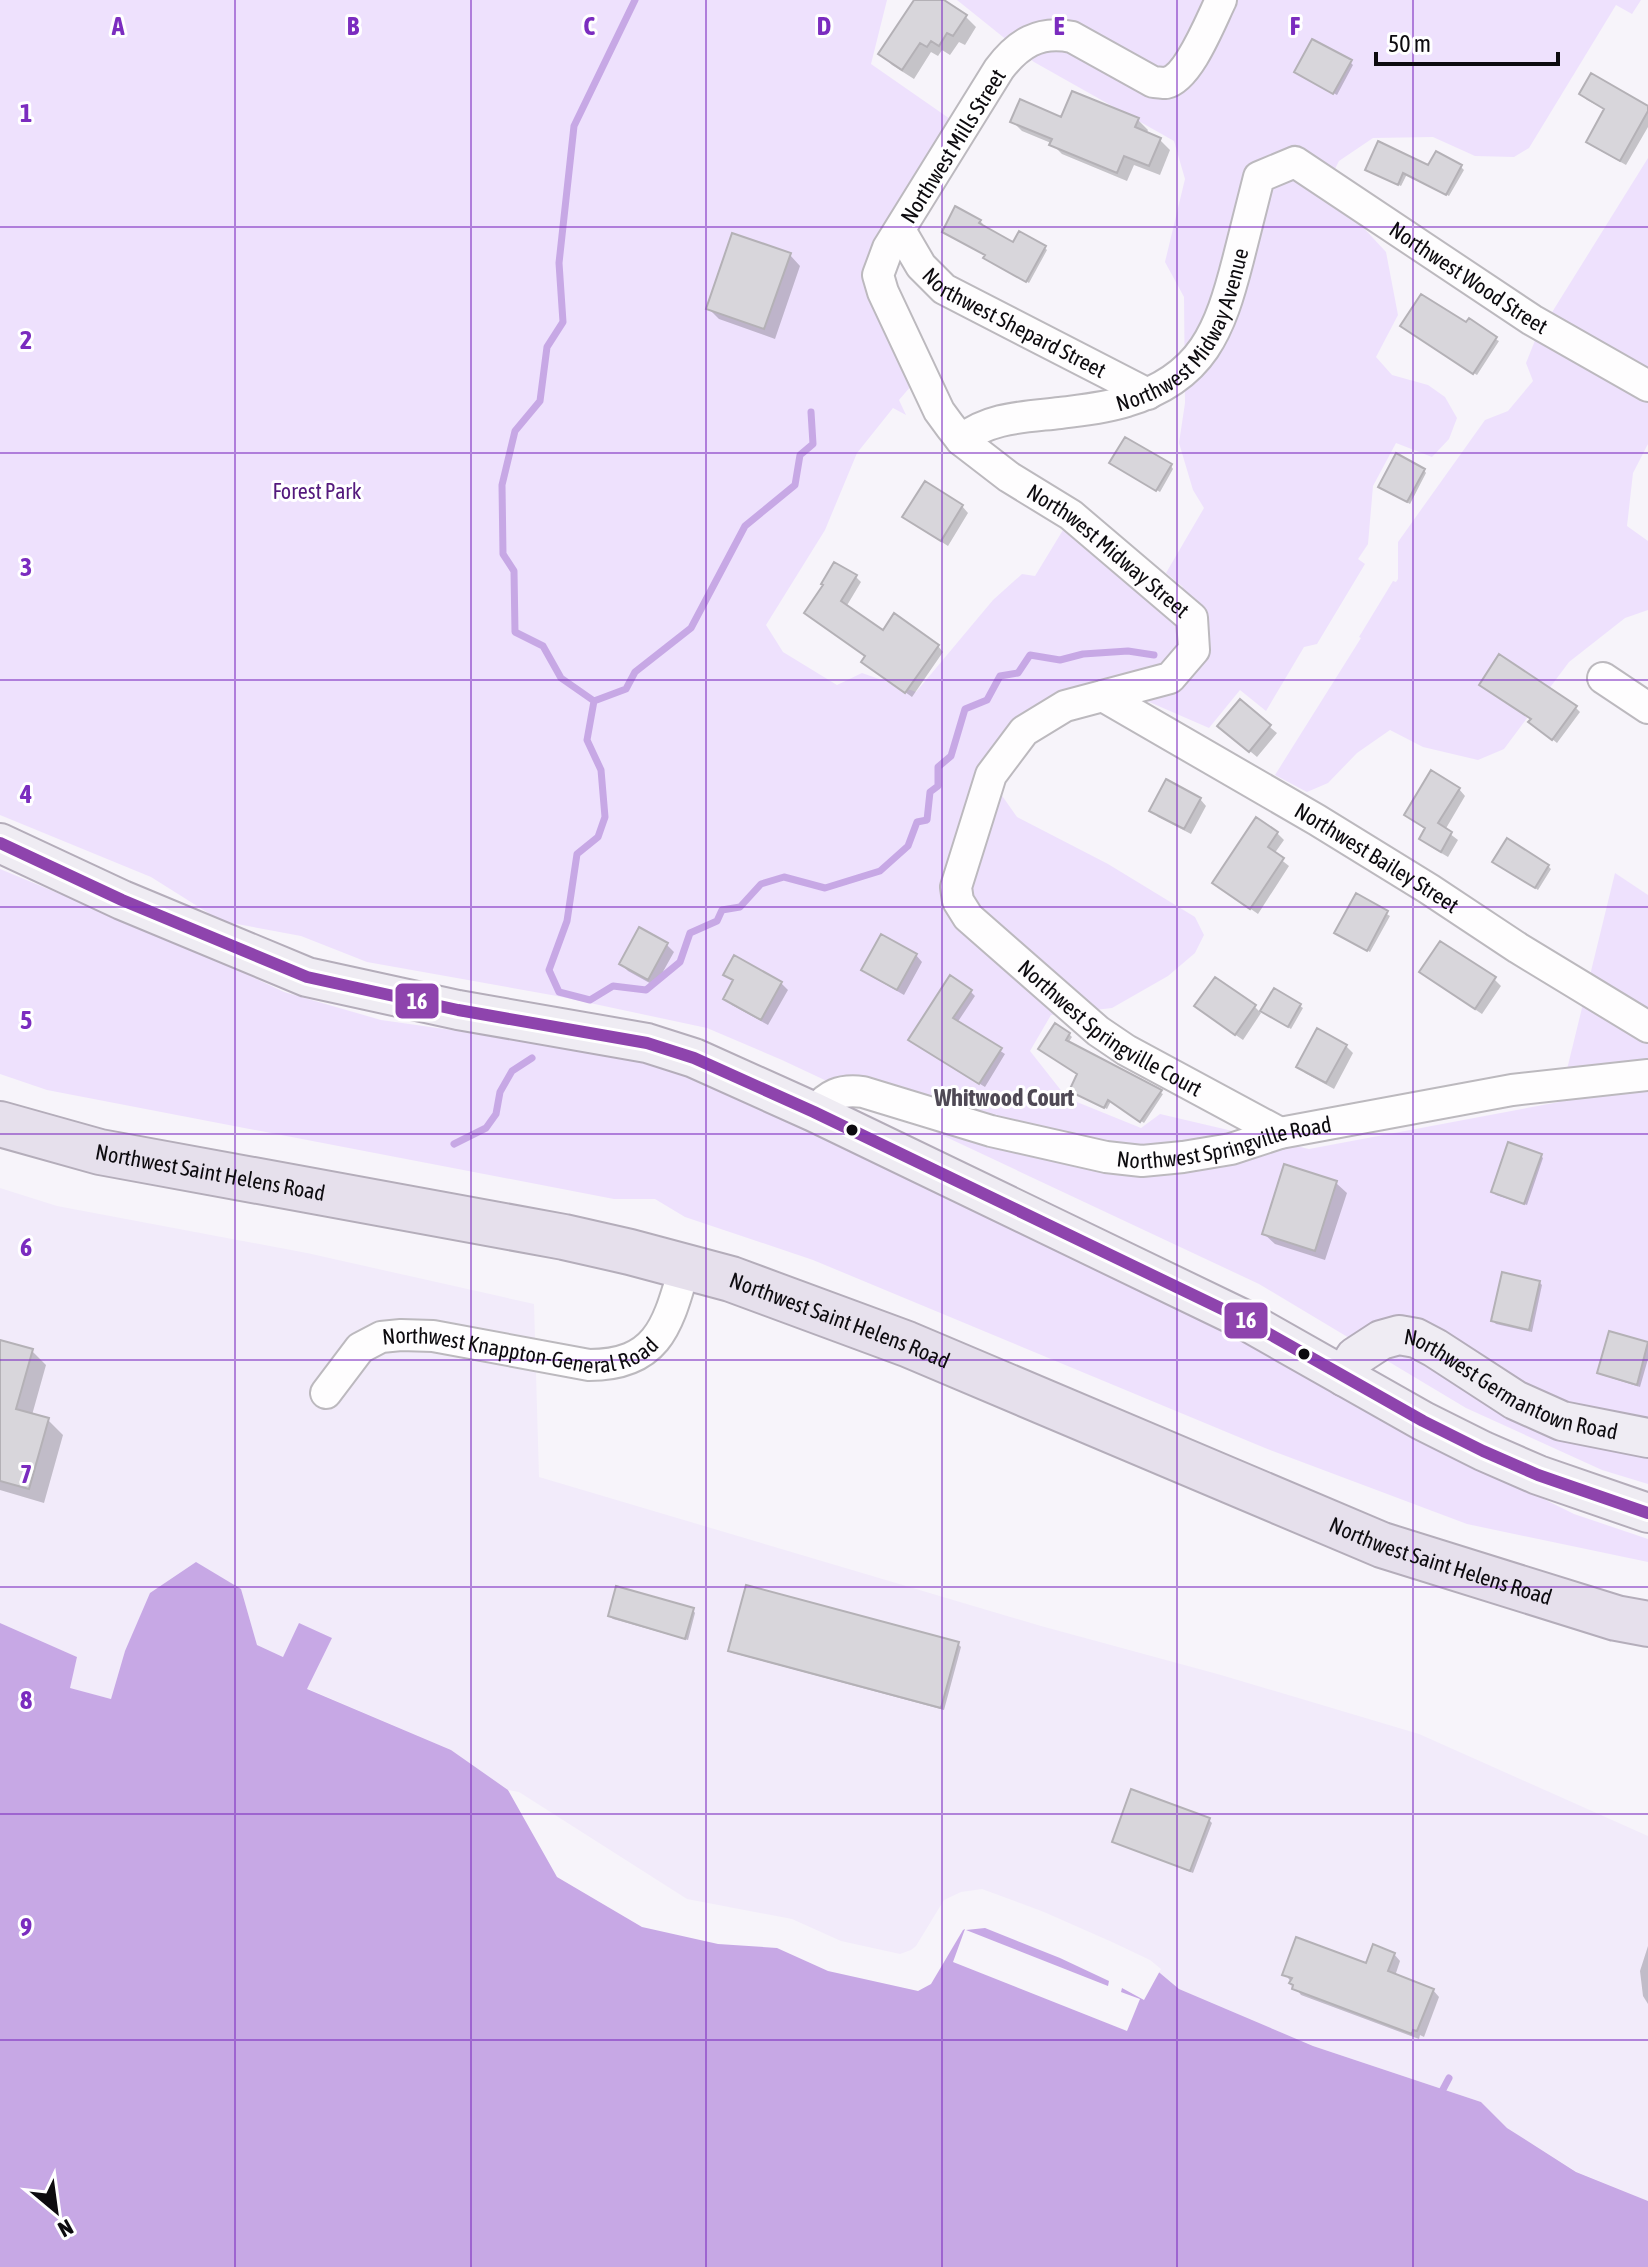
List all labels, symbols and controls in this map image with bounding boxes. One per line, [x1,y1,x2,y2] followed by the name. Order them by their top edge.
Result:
[111,11,125,41] text: A
[347,11,360,41] text: B
[583,11,595,41] text: C
[817,11,831,41] text: D
[1053,11,1065,41] text: E
[1290,11,1301,41] text: F
[1376,16,1558,66] scale bar
[1388,30,1431,57] text: 50 m
[895,64,1011,228] street label: Northwest Mills Street
[20,98,32,128] text: 1
[1385,216,1552,339] street label: Northwest Wood Street
[1113,245,1253,417] street label: Northwest Midway Avenue
[917,262,1111,383] street label: Northwest Shepard Street
[20,325,32,355] text: 2
[272,478,362,504] park label: Forest Park
[1022,478,1195,623] street label: Northwest Midway Street
[20,552,32,582] text: 3
[19,779,32,809] text: 4
[1290,797,1464,918] street label: Northwest Bailey Street
[1013,954,1207,1102] street label: Northwest Springville Court
[394,982,440,1020] line badge: 16
[407,988,427,1014] text: 16
[20,1005,32,1035] text: 5
[933,1084,1074,1111] district label: Whitwood Court
[1115,1111,1334,1174] street label: Northwest Springville Road
[844,1122,860,1138] unlabelled marker
[93,1138,327,1206] street label: Northwest Saint Helens Road
[20,1232,32,1262] text: 6
[726,1267,954,1374] street label: Northwest Saint Helens Road
[1223,1301,1269,1340] line badge: 16
[1236,1307,1256,1333] text: 16
[381,1322,663,1379] street label: Northwest Knappton-General Road
[1402,1323,1620,1445] street label: Northwest Germantown Road
[1296,1346,1312,1362] unlabelled marker
[20,1459,32,1489] text: 7
[1326,1511,1555,1610] street label: Northwest Saint Helens Road
[20,1685,32,1715] text: 8
[20,1912,32,1942] text: 9
[16,2171,96,2251] north arrow
[54,2214,78,2243] text: N

